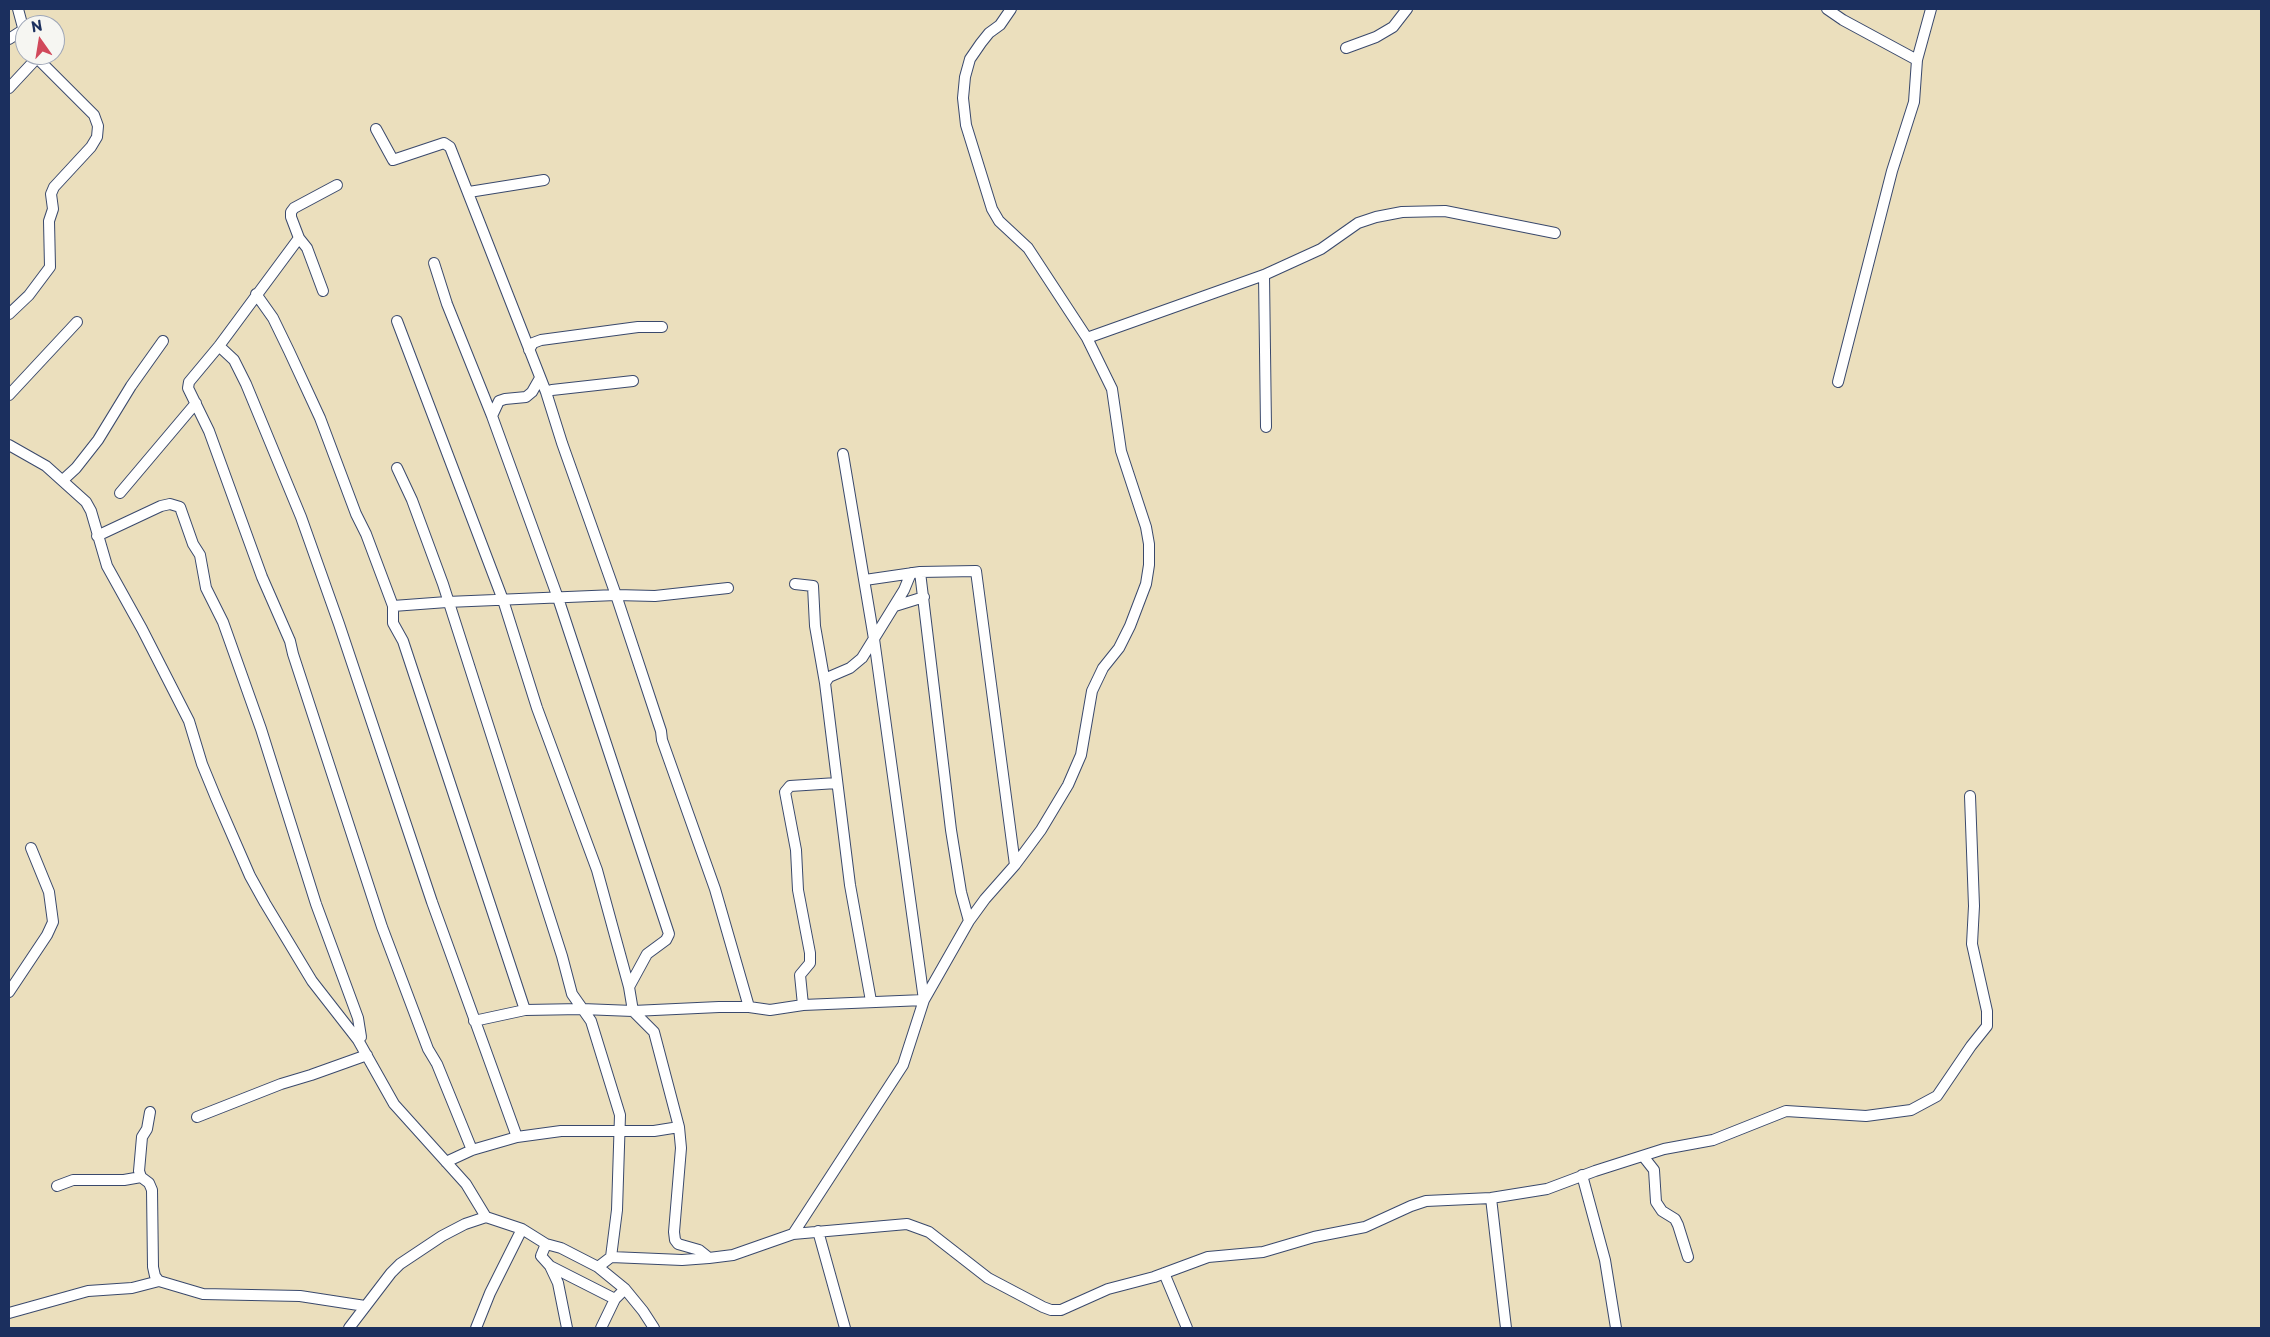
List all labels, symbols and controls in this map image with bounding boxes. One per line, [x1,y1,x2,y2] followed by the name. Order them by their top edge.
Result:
[29,14,45,37] text: N
[15,15,65,65] north arrow

